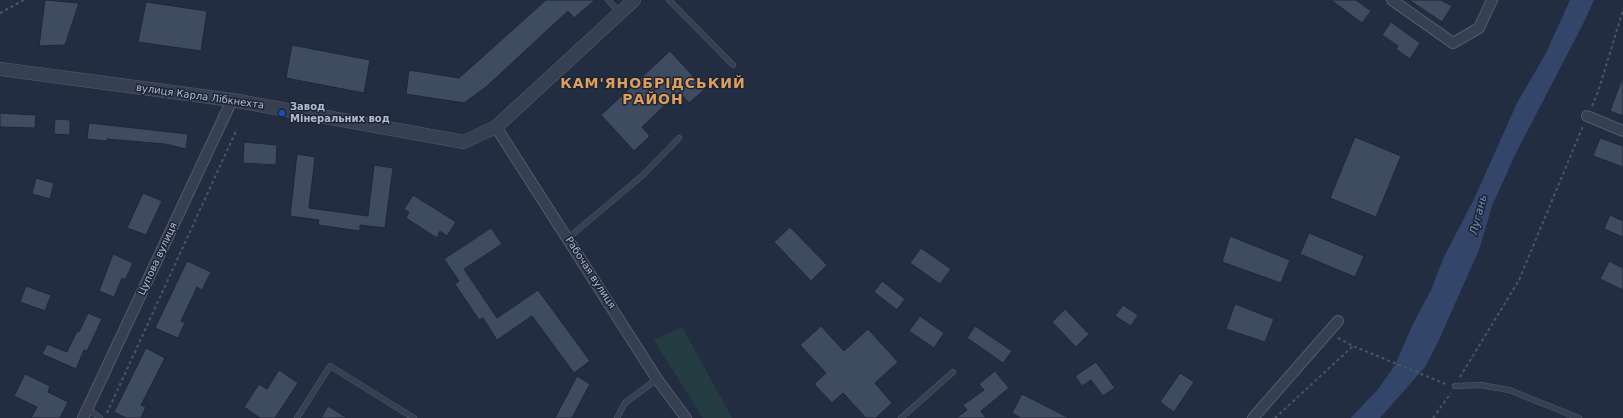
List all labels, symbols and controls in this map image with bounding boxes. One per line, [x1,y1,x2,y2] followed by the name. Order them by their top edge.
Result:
[560,76,746,108] district label: КАМ'ЯНОБРІДСЬКИЙ РАЙОН
[135,82,265,112] street label: вулиця Карла Лібкнехта
[290,101,390,124] place label: Завод Мінеральних вод
[277,108,287,118] marker: Завод Мінеральних вод
[1468,194,1490,236] water label: Лугань
[136,221,180,297] street label: Цупова вулиця
[562,235,618,311] street label: Рабочая вулиця

